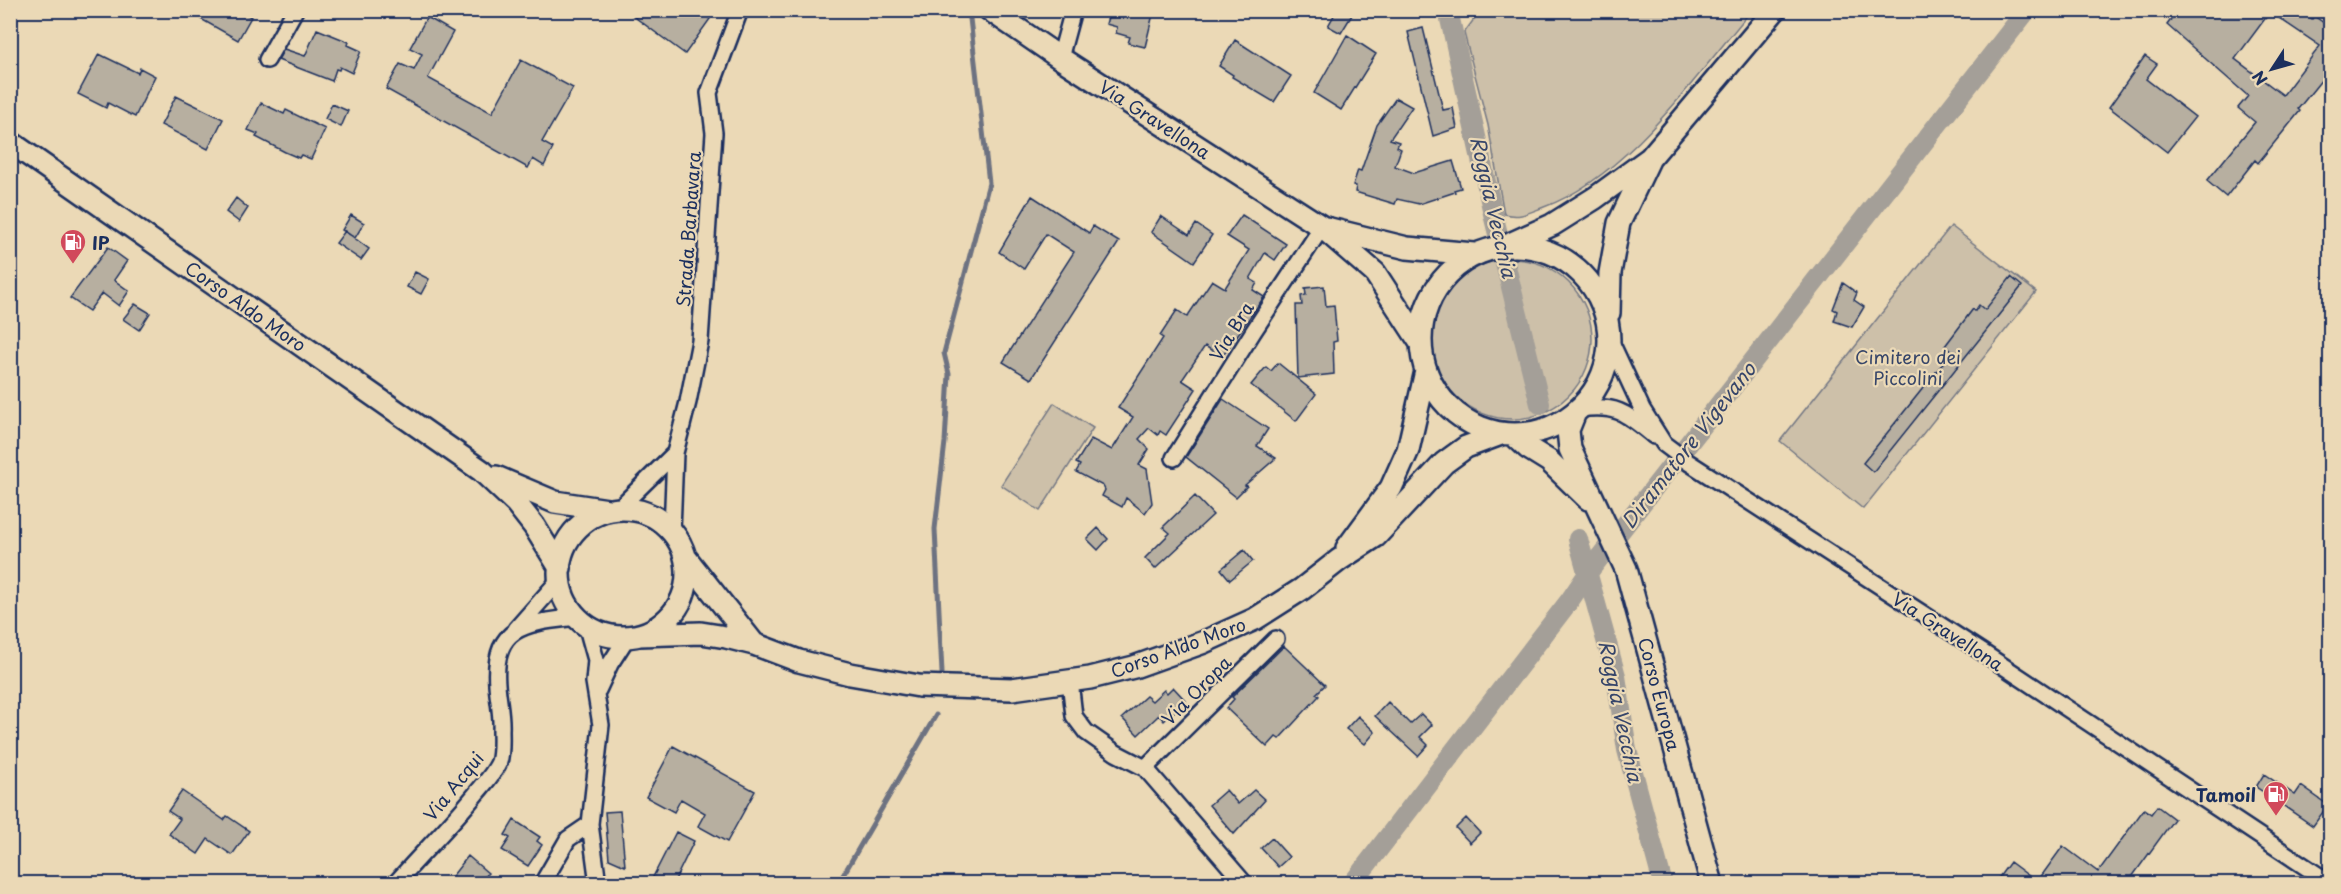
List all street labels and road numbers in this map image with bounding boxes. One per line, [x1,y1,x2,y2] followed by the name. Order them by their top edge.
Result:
[1094,73,1217,166] street label: Via Gravellona
[669,150,707,308] street label: Strada Barbavara
[180,254,312,358] street label: Corso Aldo Moro
[1202,296,1260,366] street label: Via Bra
[1887,585,2010,678] street label: Via Gravellona
[1107,610,1249,684] street label: Corso Aldo Moro
[1632,634,1688,754] street label: Corso Europa
[1155,648,1238,731] street label: Via Oropa
[417,745,489,827] street label: Via Acqui

